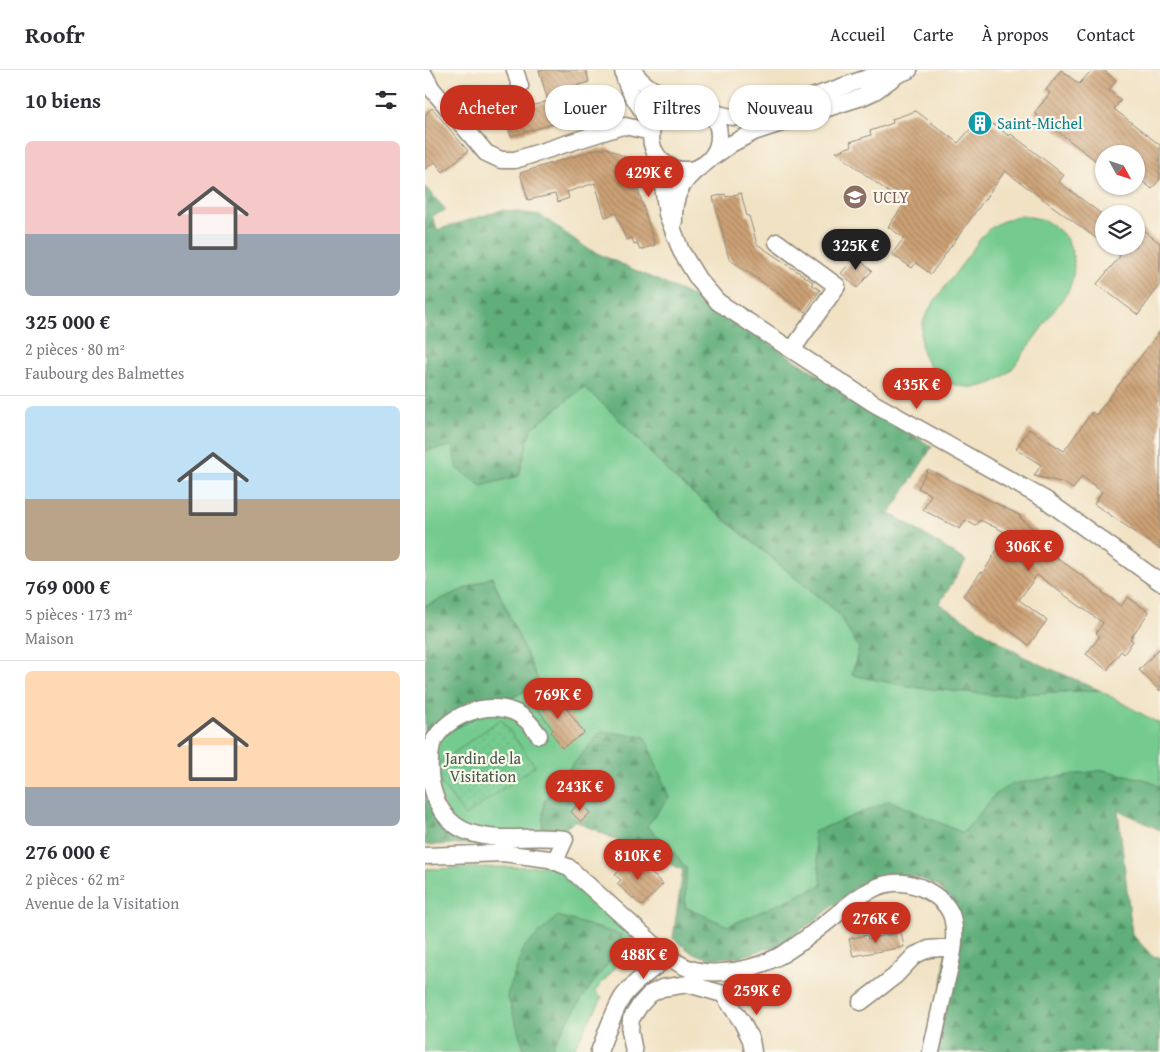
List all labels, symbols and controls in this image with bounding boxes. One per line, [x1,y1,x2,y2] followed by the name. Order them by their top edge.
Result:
[25,17,85,52] text: Roofr
[830,21,885,48] text: Accueil
[913,21,954,48] text: Carte
[982,21,1049,48] text: À propos
[1077,21,1135,48] text: Contact
[25,85,101,116] text: 10 biens
[440,85,535,130] chip: Acheter
[545,85,625,130] chip: Louer
[635,85,719,130] chip: Filtres
[729,85,831,130] chip: Nouveau
[372,86,400,114] icon: filters
[967,110,993,136] building icon: Saint-Michel
[997,111,1083,135] place label: Saint-Michel
[1095,145,1145,195] north arrow
[1095,145,1145,255] map controls
[608,156,690,198] pin: 429K €
[626,160,672,184] text: 429K €
[168,173,258,263] icon: home
[842,184,868,210] school or university icon: UCLY
[873,185,909,209] place label: UCLY
[1095,205,1145,255] button: layers
[815,228,897,271] pin: 325K €
[833,233,879,257] text: 325K €
[25,306,110,337] text: 325 000 €
[25,337,125,361] text: 2 pièces · 80 m²
[25,361,184,385] text: Faubourg des Balmettes
[876,368,958,410] pin: 435K €
[894,372,940,396] text: 435K €
[168,439,258,529] icon: home
[988,530,1070,572] pin: 306K €
[1006,534,1052,558] text: 306K €
[25,571,110,602] text: 769 000 €
[25,602,133,626] text: 5 pièces · 173 m²
[25,626,74,650] text: Maison
[517,678,599,720] pin: 769K €
[535,682,581,706] text: 769K €
[168,704,258,794] icon: home
[443,746,522,788] park label: Jardin de la Visitation
[539,770,621,812] pin: 243K €
[557,774,603,798] text: 243K €
[25,836,110,867] text: 276 000 €
[597,838,679,881] pin: 810K €
[615,843,661,867] text: 810K €
[25,867,125,891] text: 2 pièces · 62 m²
[25,891,179,915] text: Avenue de la Visitation
[835,902,917,944] pin: 276K €
[853,906,899,930] text: 276K €
[603,938,685,980] pin: 488K €
[621,942,667,966] text: 488K €
[716,974,798,1016] pin: 259K €
[734,978,780,1002] text: 259K €

